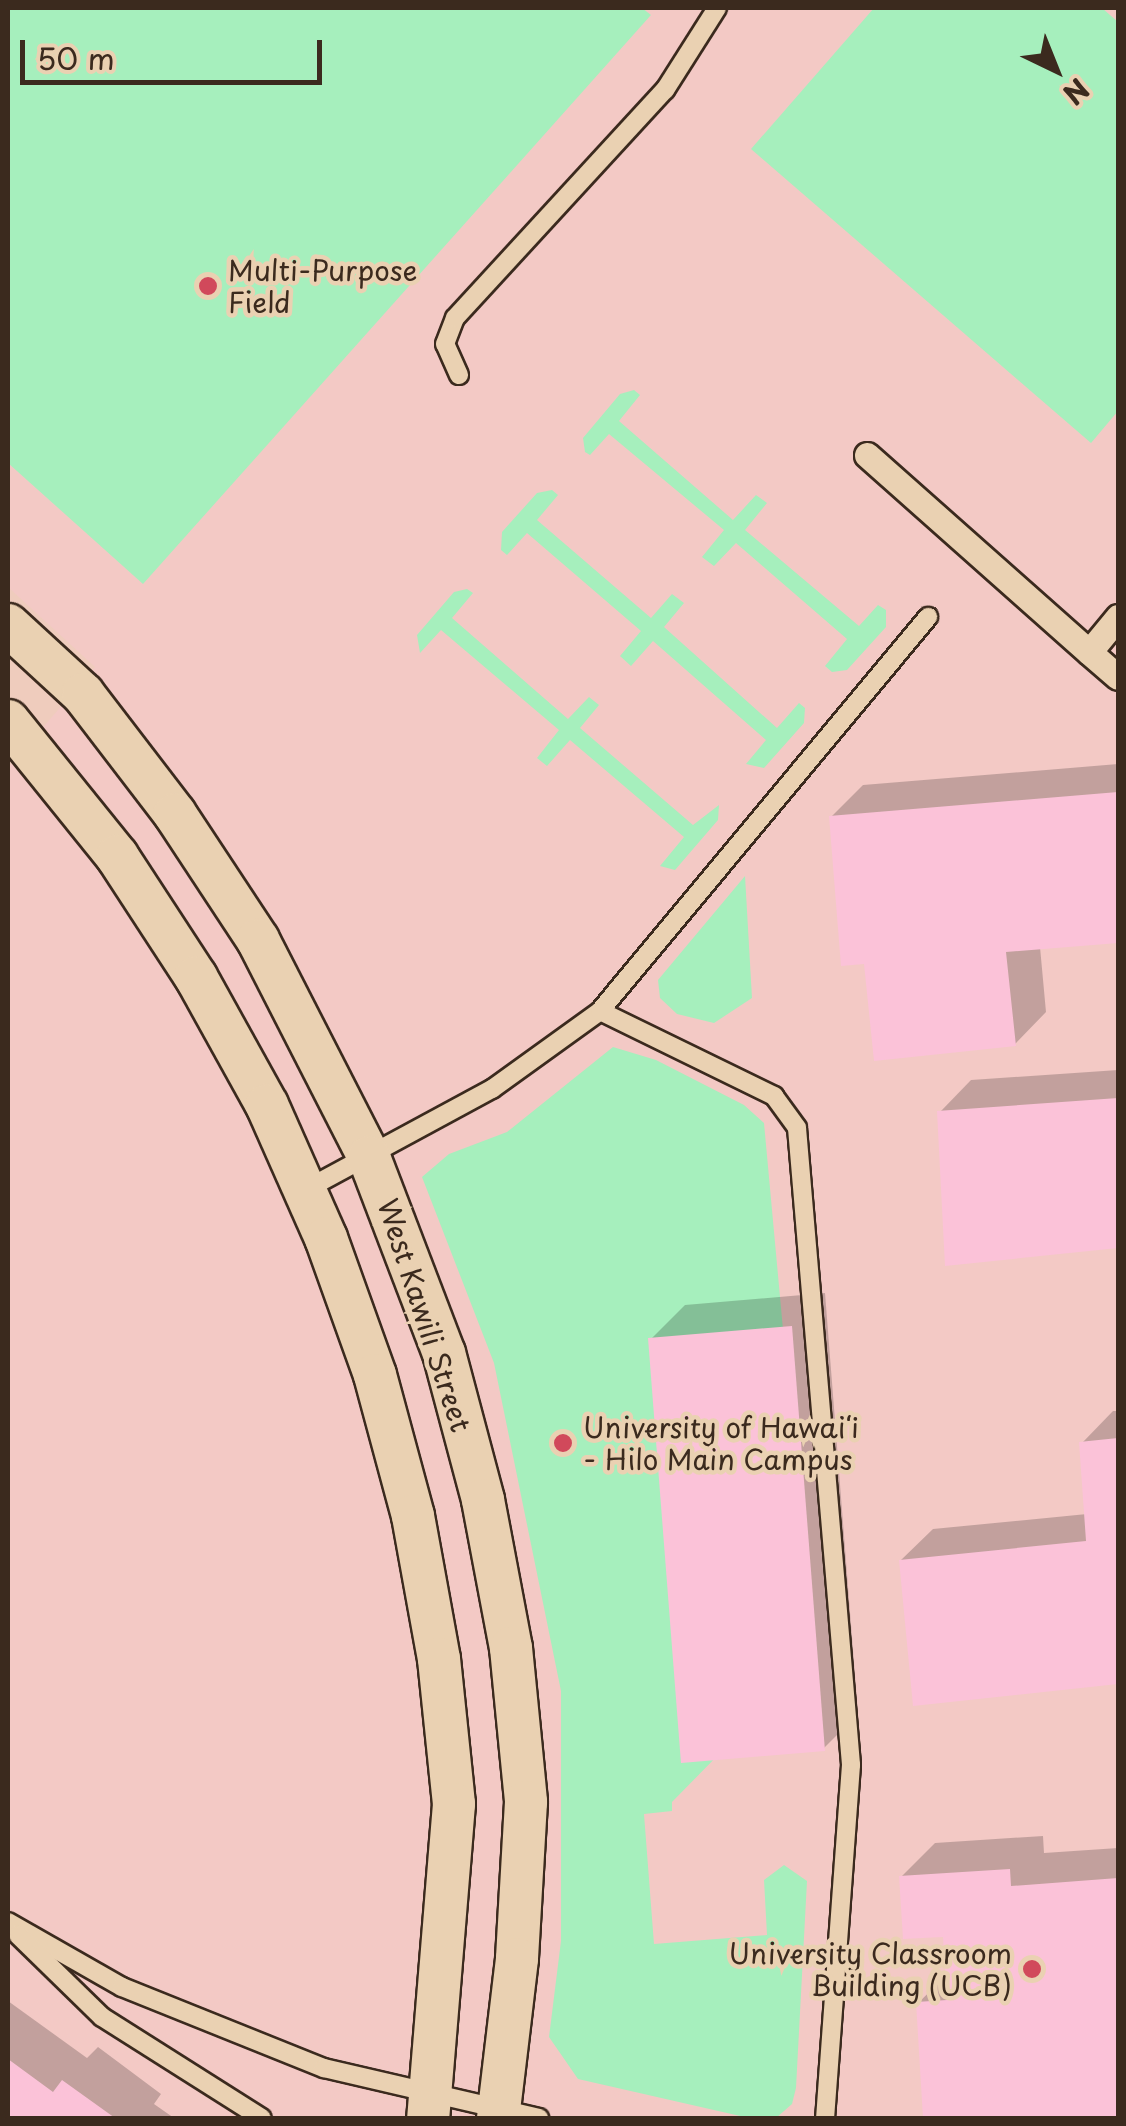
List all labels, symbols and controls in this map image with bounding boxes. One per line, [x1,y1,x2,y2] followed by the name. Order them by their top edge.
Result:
[25,20,328,82] scale bar
[1006,20,1106,120] north arrow
[37,35,115,80] text: 50 m
[1054,69,1100,116] text: N
[228,253,417,319] place label: Multi-Purpose Field
[197,275,219,297] marker: Multi-Purpose Field
[371,1192,479,1438] street label: West Kawili Street
[583,1410,860,1476] place label: University of Hawaiʻi - Hilo Main Campus
[552,1432,574,1454] marker: University of Hawaiʻi - Hilo Main Campus
[726,1936,1012,2002] place label: University Classroom Building (UCB)
[1021,1958,1043,1980] marker: University Classroom Building (UCB)

